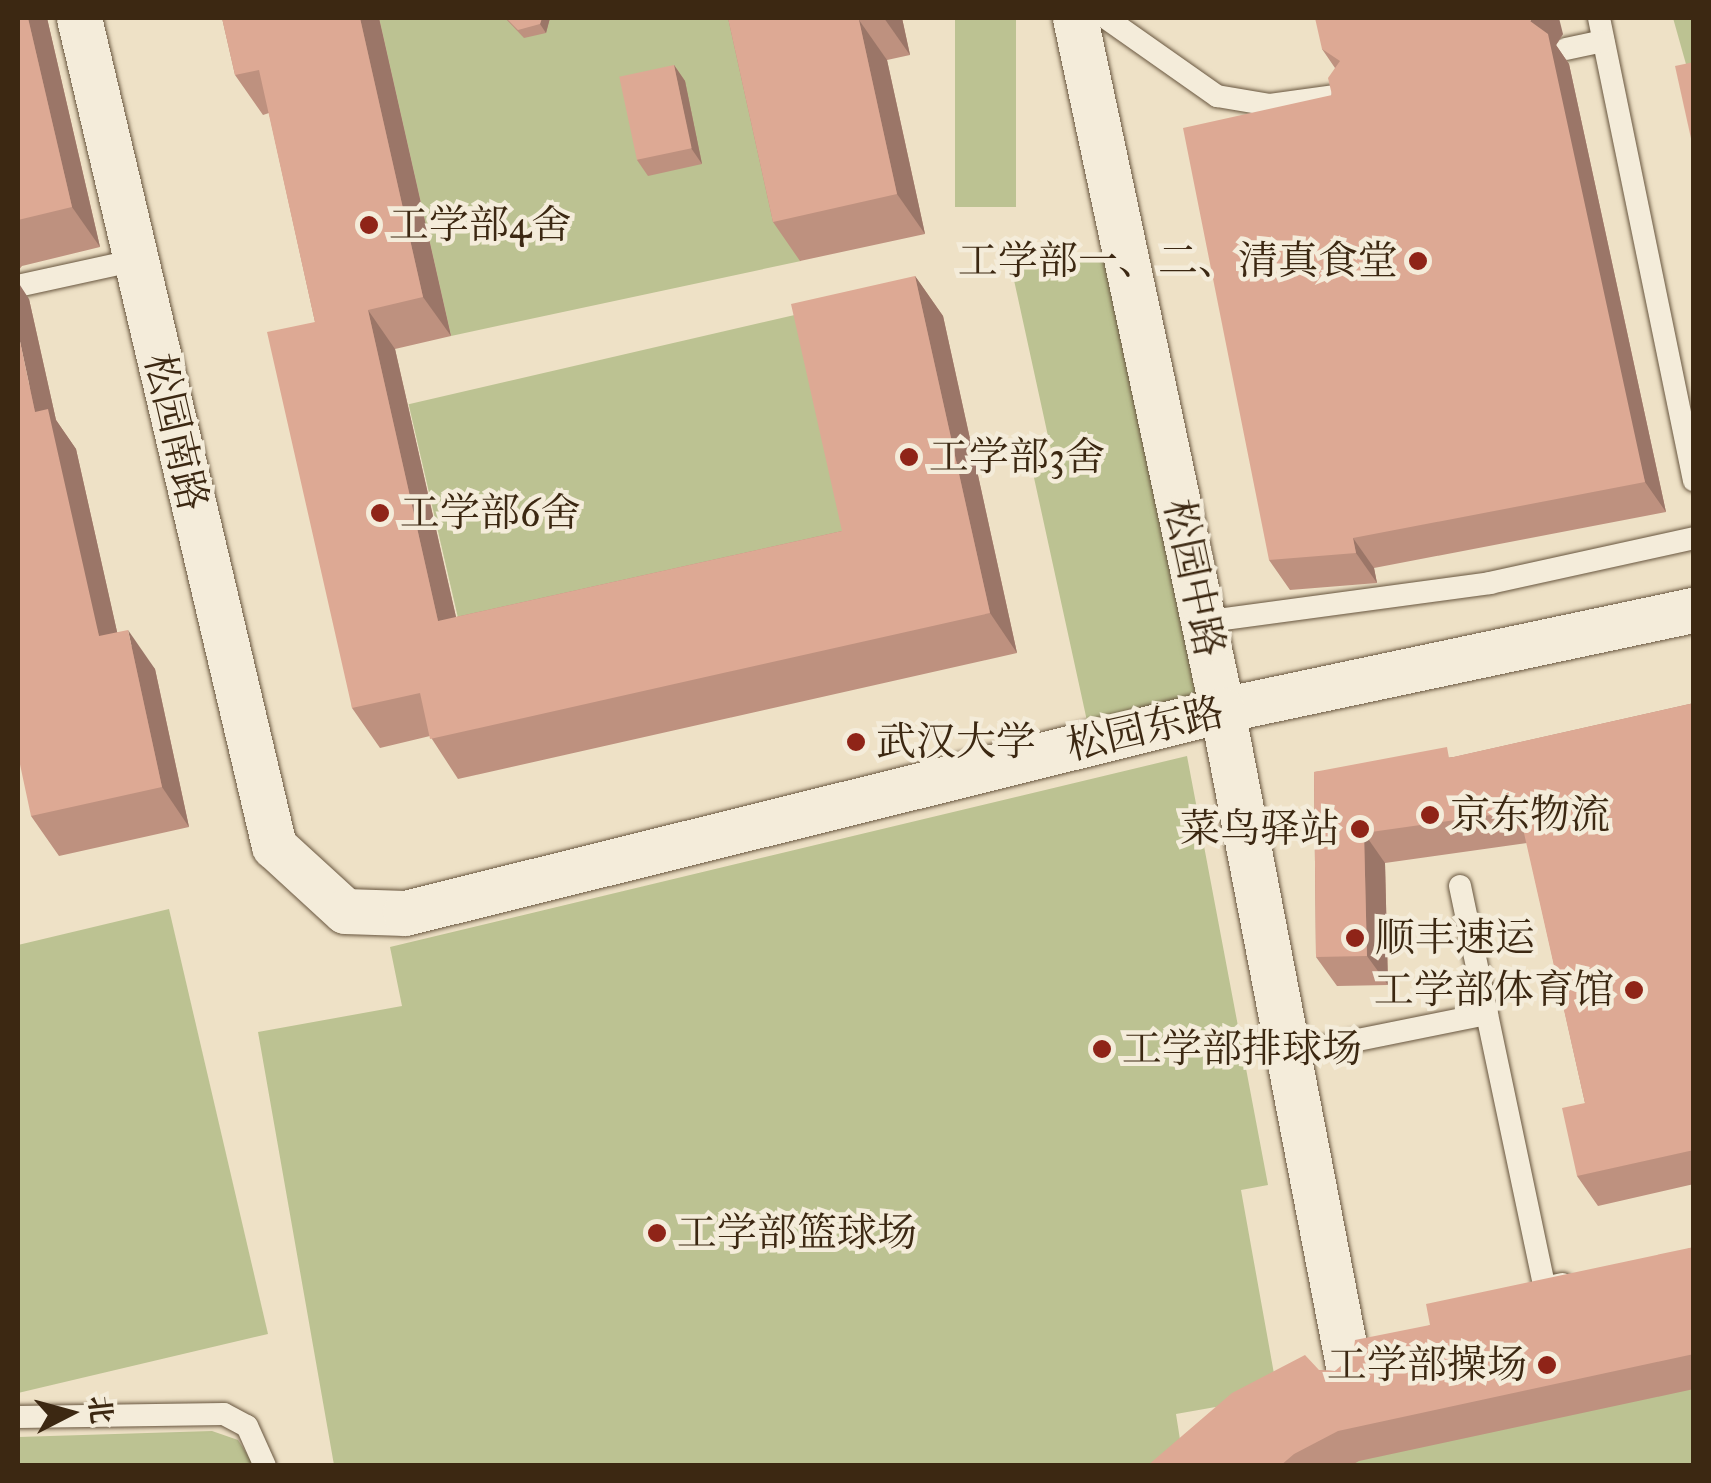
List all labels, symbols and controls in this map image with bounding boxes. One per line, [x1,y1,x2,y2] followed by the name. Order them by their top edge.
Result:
[389,201,571,249] place label: 工学部4舍
[358,214,380,236] marker: 工学部4舍
[958,237,1398,285] place label: 工学部一、二、清真食堂
[1407,250,1429,272] marker: 工学部一、二、清真食堂
[135,349,217,515] street label: 松园南路
[929,433,1105,481] place label: 工学部3舍
[898,446,920,468] marker: 工学部3舍
[400,489,581,537] place label: 工学部6舍
[1154,495,1234,661] street label: 松园中路
[369,502,391,524] marker: 工学部6舍
[1062,688,1228,770] street label: 松园东路
[876,718,1036,766] place label: 武汉大学
[845,731,867,753] marker: 武汉大学
[1450,791,1610,839] place label: 京东物流
[1419,804,1441,826] marker: 京东物流
[1180,805,1340,853] place label: 菜鸟驿站
[1349,818,1371,840] marker: 菜鸟驿站
[1375,914,1535,962] place label: 顺丰速运
[1344,927,1366,949] marker: 顺丰速运
[1374,966,1614,1014] place label: 工学部体育馆
[1623,979,1645,1001] marker: 工学部体育馆
[1122,1025,1362,1073] place label: 工学部排球场
[1091,1038,1113,1060] marker: 工学部排球场
[677,1209,917,1257] place label: 工学部篮球场
[646,1222,668,1244] marker: 工学部篮球场
[1327,1341,1527,1389] place label: 工学部操场
[1536,1354,1558,1376] marker: 工学部操场
[20,1363,120,1463] north arrow
[81,1394,119,1426] text: 北

